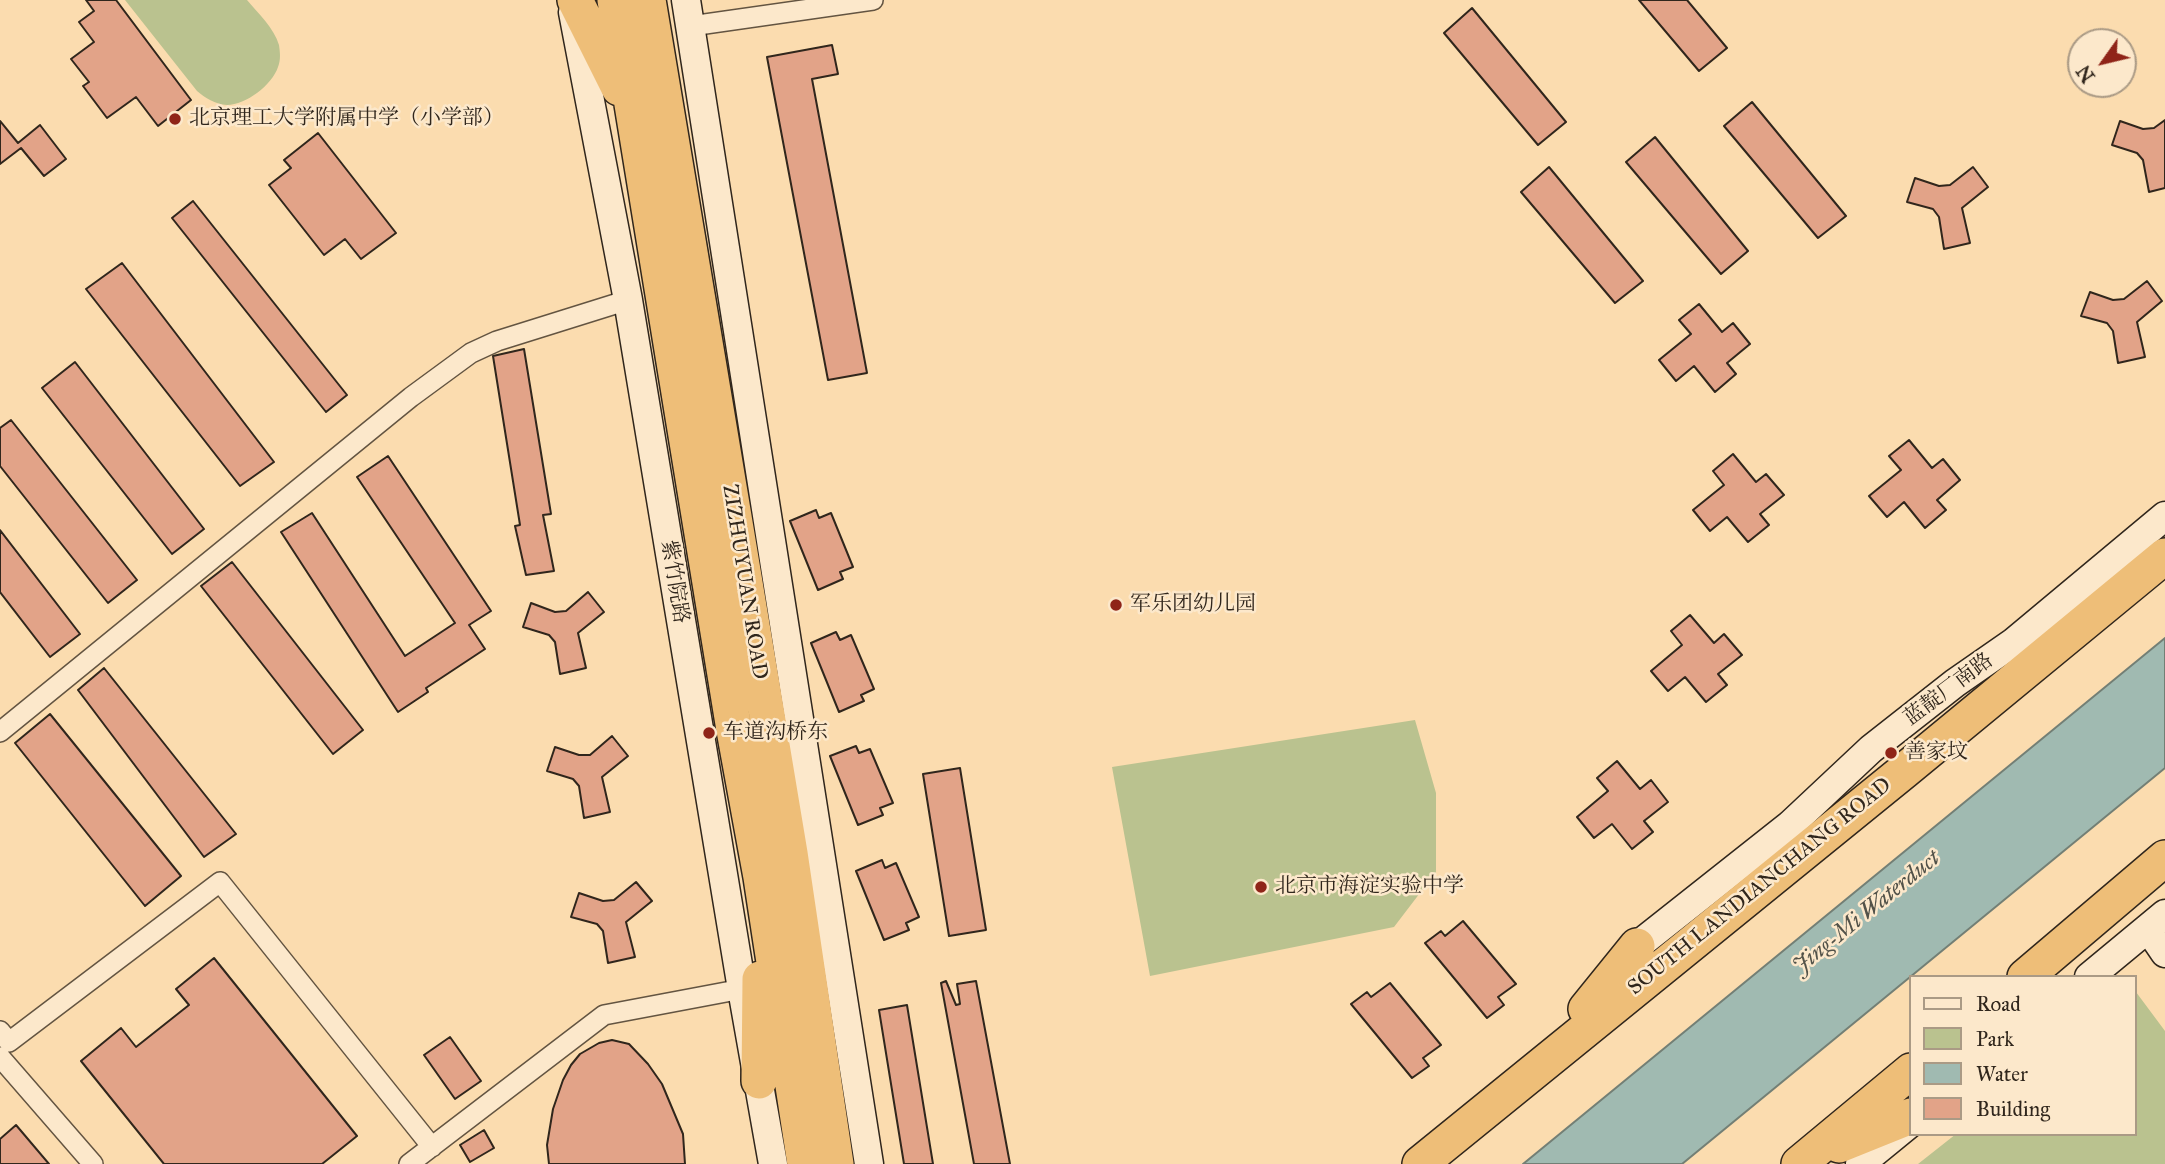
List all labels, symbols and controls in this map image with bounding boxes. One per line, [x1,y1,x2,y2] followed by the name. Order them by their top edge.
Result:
[2067,28,2137,98] north arrow
[2072,61,2100,87] text: N
[189,106,504,132] place label: 北京理工大学附属中学（小学部）
[167,111,183,127] marker: 北京理工大学附属中学（小学部）
[716,483,772,681] street label: ZIZHUYUAN ROAD
[655,539,693,625] street label: 紫竹院路
[1130,592,1256,618] place label: 军乐团幼儿园
[1108,597,1124,613] marker: 军乐团幼儿园
[1899,648,1999,732] street label: 蓝靛厂南路
[723,720,828,746] place label: 车道沟桥东
[701,725,717,741] marker: 车道沟桥东
[1905,740,1968,766] place label: 善家坟
[1883,745,1899,761] marker: 善家坟
[1623,773,1897,1001] street label: SOUTH LANDIANCHANG ROAD
[1788,845,1946,981] water label: Jing-Mi Waterduct
[1275,874,1464,900] place label: 北京市海淀实验中学
[1253,879,1269,895] marker: 北京市海淀实验中学
[1910,975,2137,1136] legend
[1976,991,2021,1017] text: Road
[1976,1026,2014,1052] text: Park
[1976,1061,2028,1087] text: Water
[1976,1096,2050,1122] text: Building

